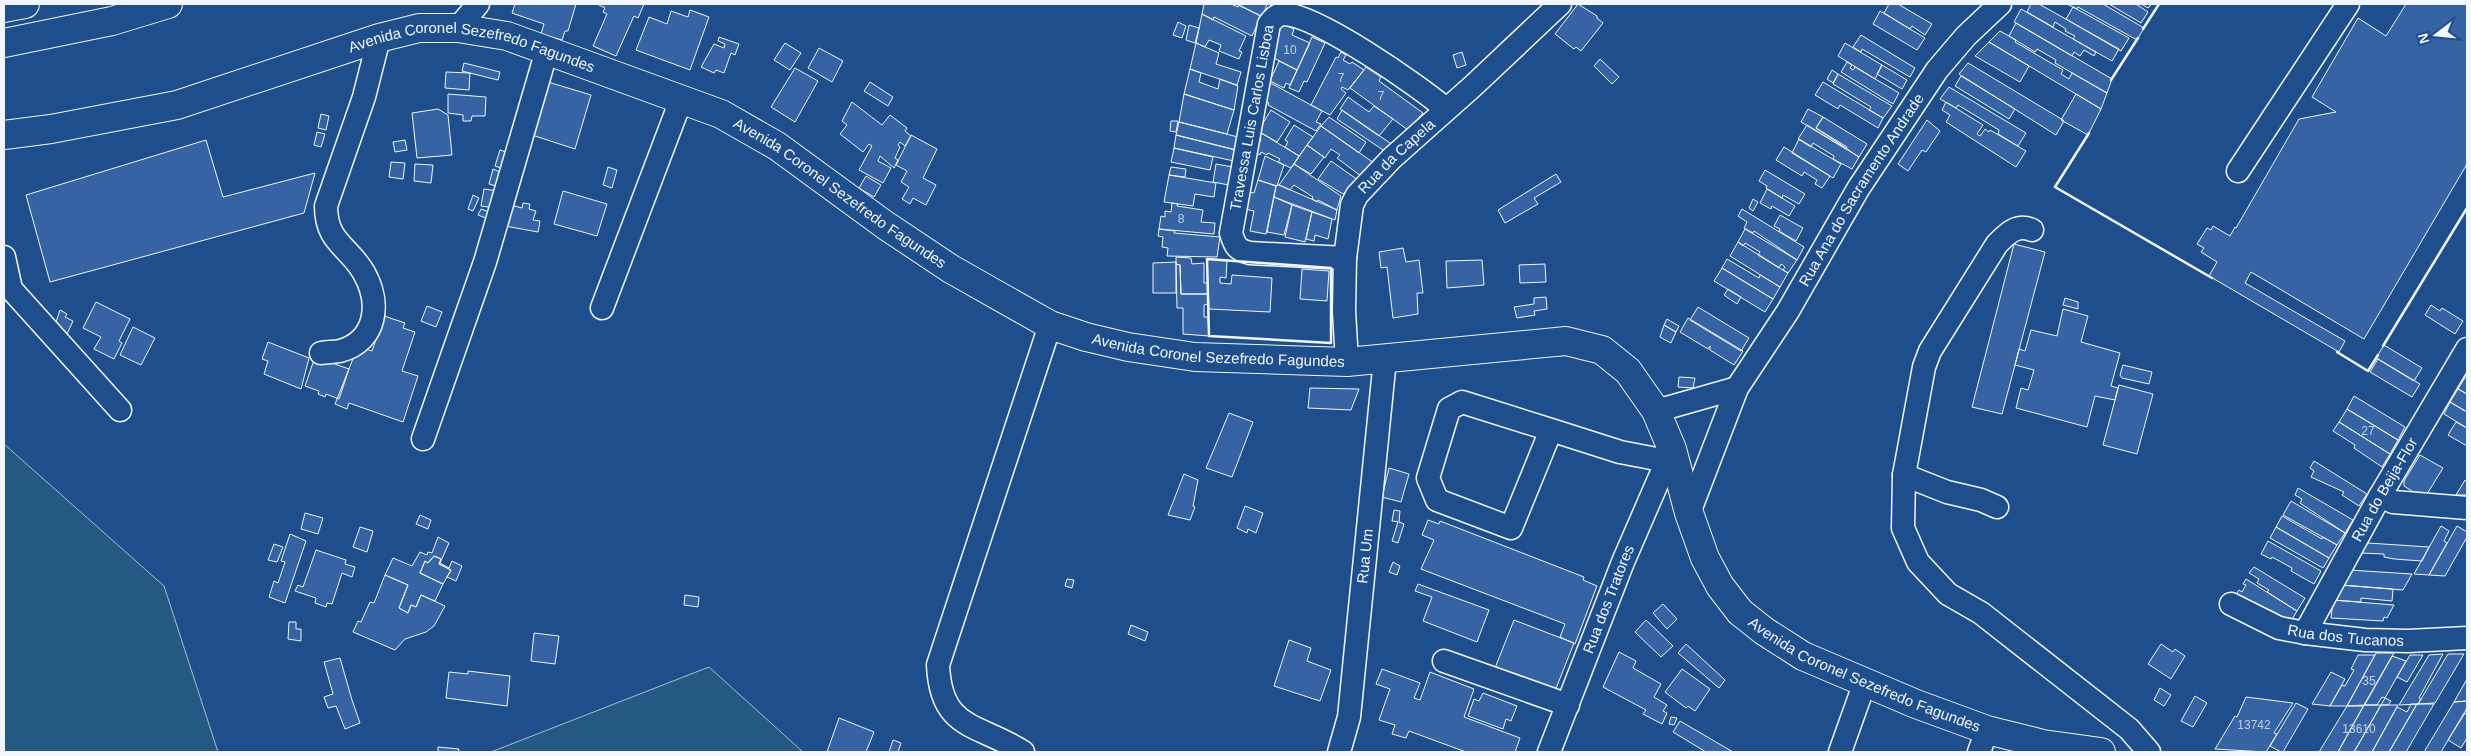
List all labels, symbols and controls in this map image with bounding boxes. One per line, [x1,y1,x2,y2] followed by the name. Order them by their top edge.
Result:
[2411,10,2461,60] north arrow
[346,19,597,75] street label: Avenida Coronel Sezefredo Fagundes
[1226,23,1277,212] street label: Travessa Luis Carlos Lisboa
[2414,32,2433,46] text: N
[1283,43,1297,57] house number: 10
[1338,71,1345,85] house number: 7
[1378,89,1385,103] house number: 7
[1795,90,1927,289] street label: Rua Ana do Sacramento Andrade
[731,114,950,271] street label: Avenida Coronel Sezefredo Fagundes
[1354,115,1438,197] street label: Rua da Capela
[1178,212,1185,226] house number: 8
[1090,330,1345,370] street label: Avenida Coronel Sezefredo Fagundes
[2361,424,2375,438] house number: 27
[2348,434,2421,544] street label: Rua do Beija-Flor
[1353,528,1376,584] street label: Rua Um
[1579,542,1637,656] street label: Rua dos Tratores
[1745,613,1983,735] street label: Avenida Coronel Sezefredo Fagundes
[2286,621,2404,649] street label: Rua dos Tucanos
[2362,674,2376,688] house number: 35
[2237,718,2271,732] house number: 13742
[2342,722,2376,736] house number: 13610

